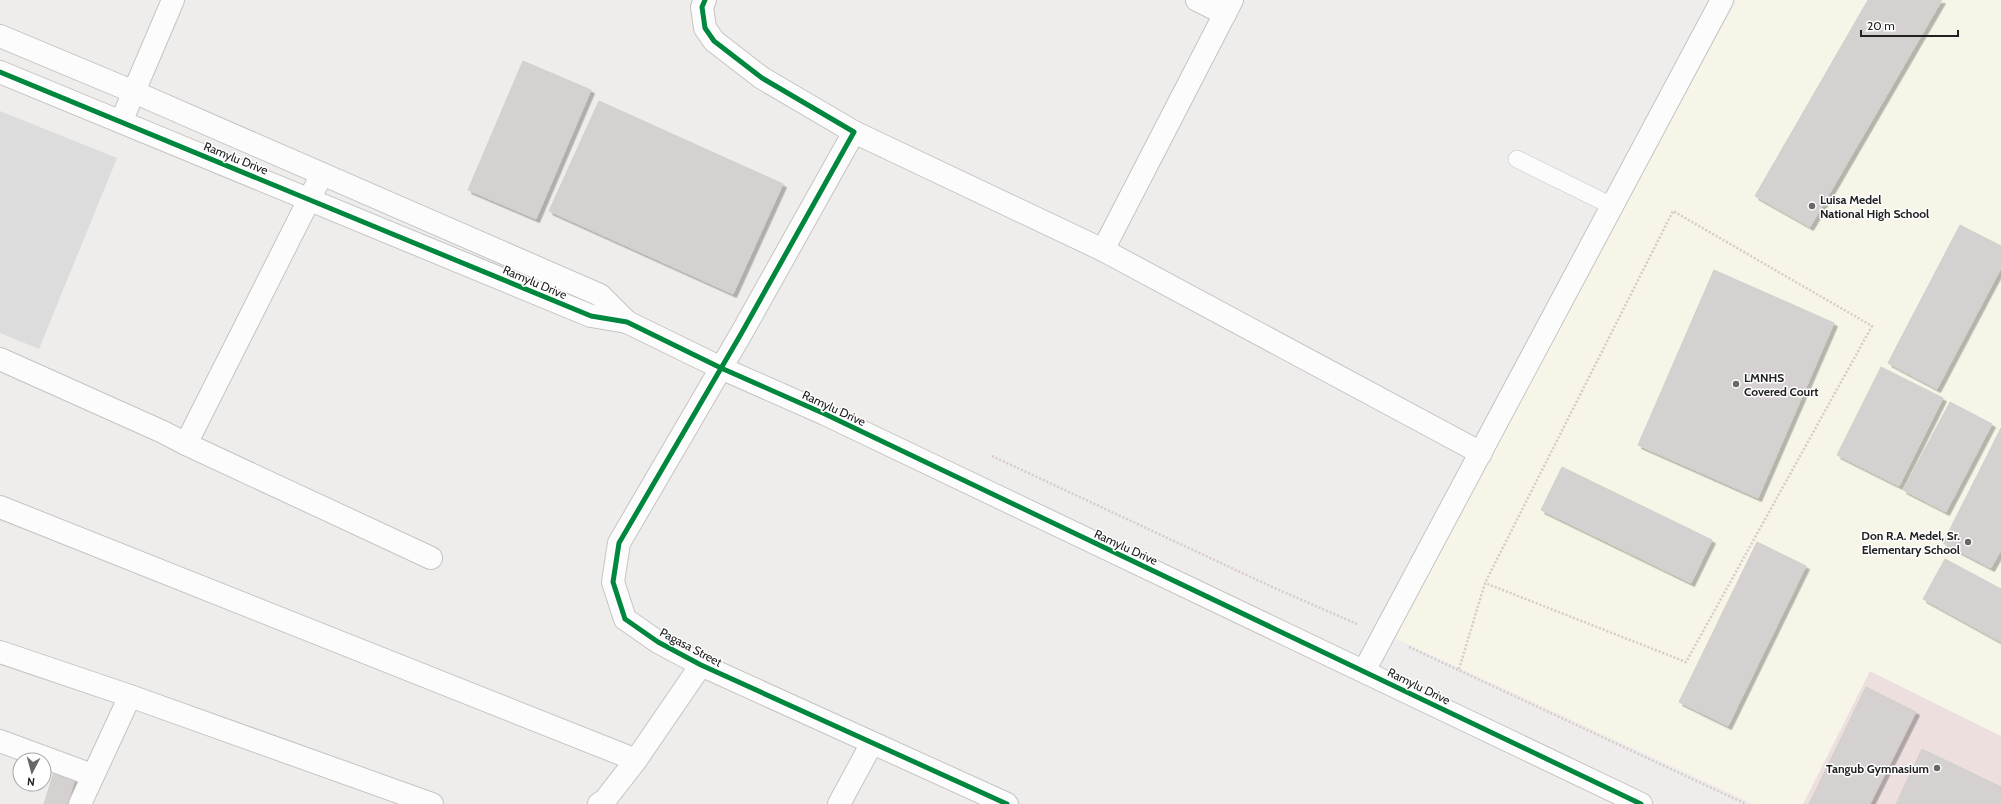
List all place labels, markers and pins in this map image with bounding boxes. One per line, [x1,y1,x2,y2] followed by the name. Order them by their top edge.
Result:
[1820,192,1929,221] place label: Luisa Medel National High School
[1807,201,1817,211] marker: Luisa Medel National High School
[1744,370,1818,399] place label: LMNHS Covered Court
[1731,379,1741,389] marker: LMNHS Covered Court
[1861,528,1960,557] place label: Don R.A. Medel, Sr. Elementary School
[1963,537,1973,547] marker: Don R.A. Medel, Sr. Elementary School
[1826,761,1929,776] place label: Tangub Gymnasium
[1932,763,1942,773] marker: Tangub Gymnasium

